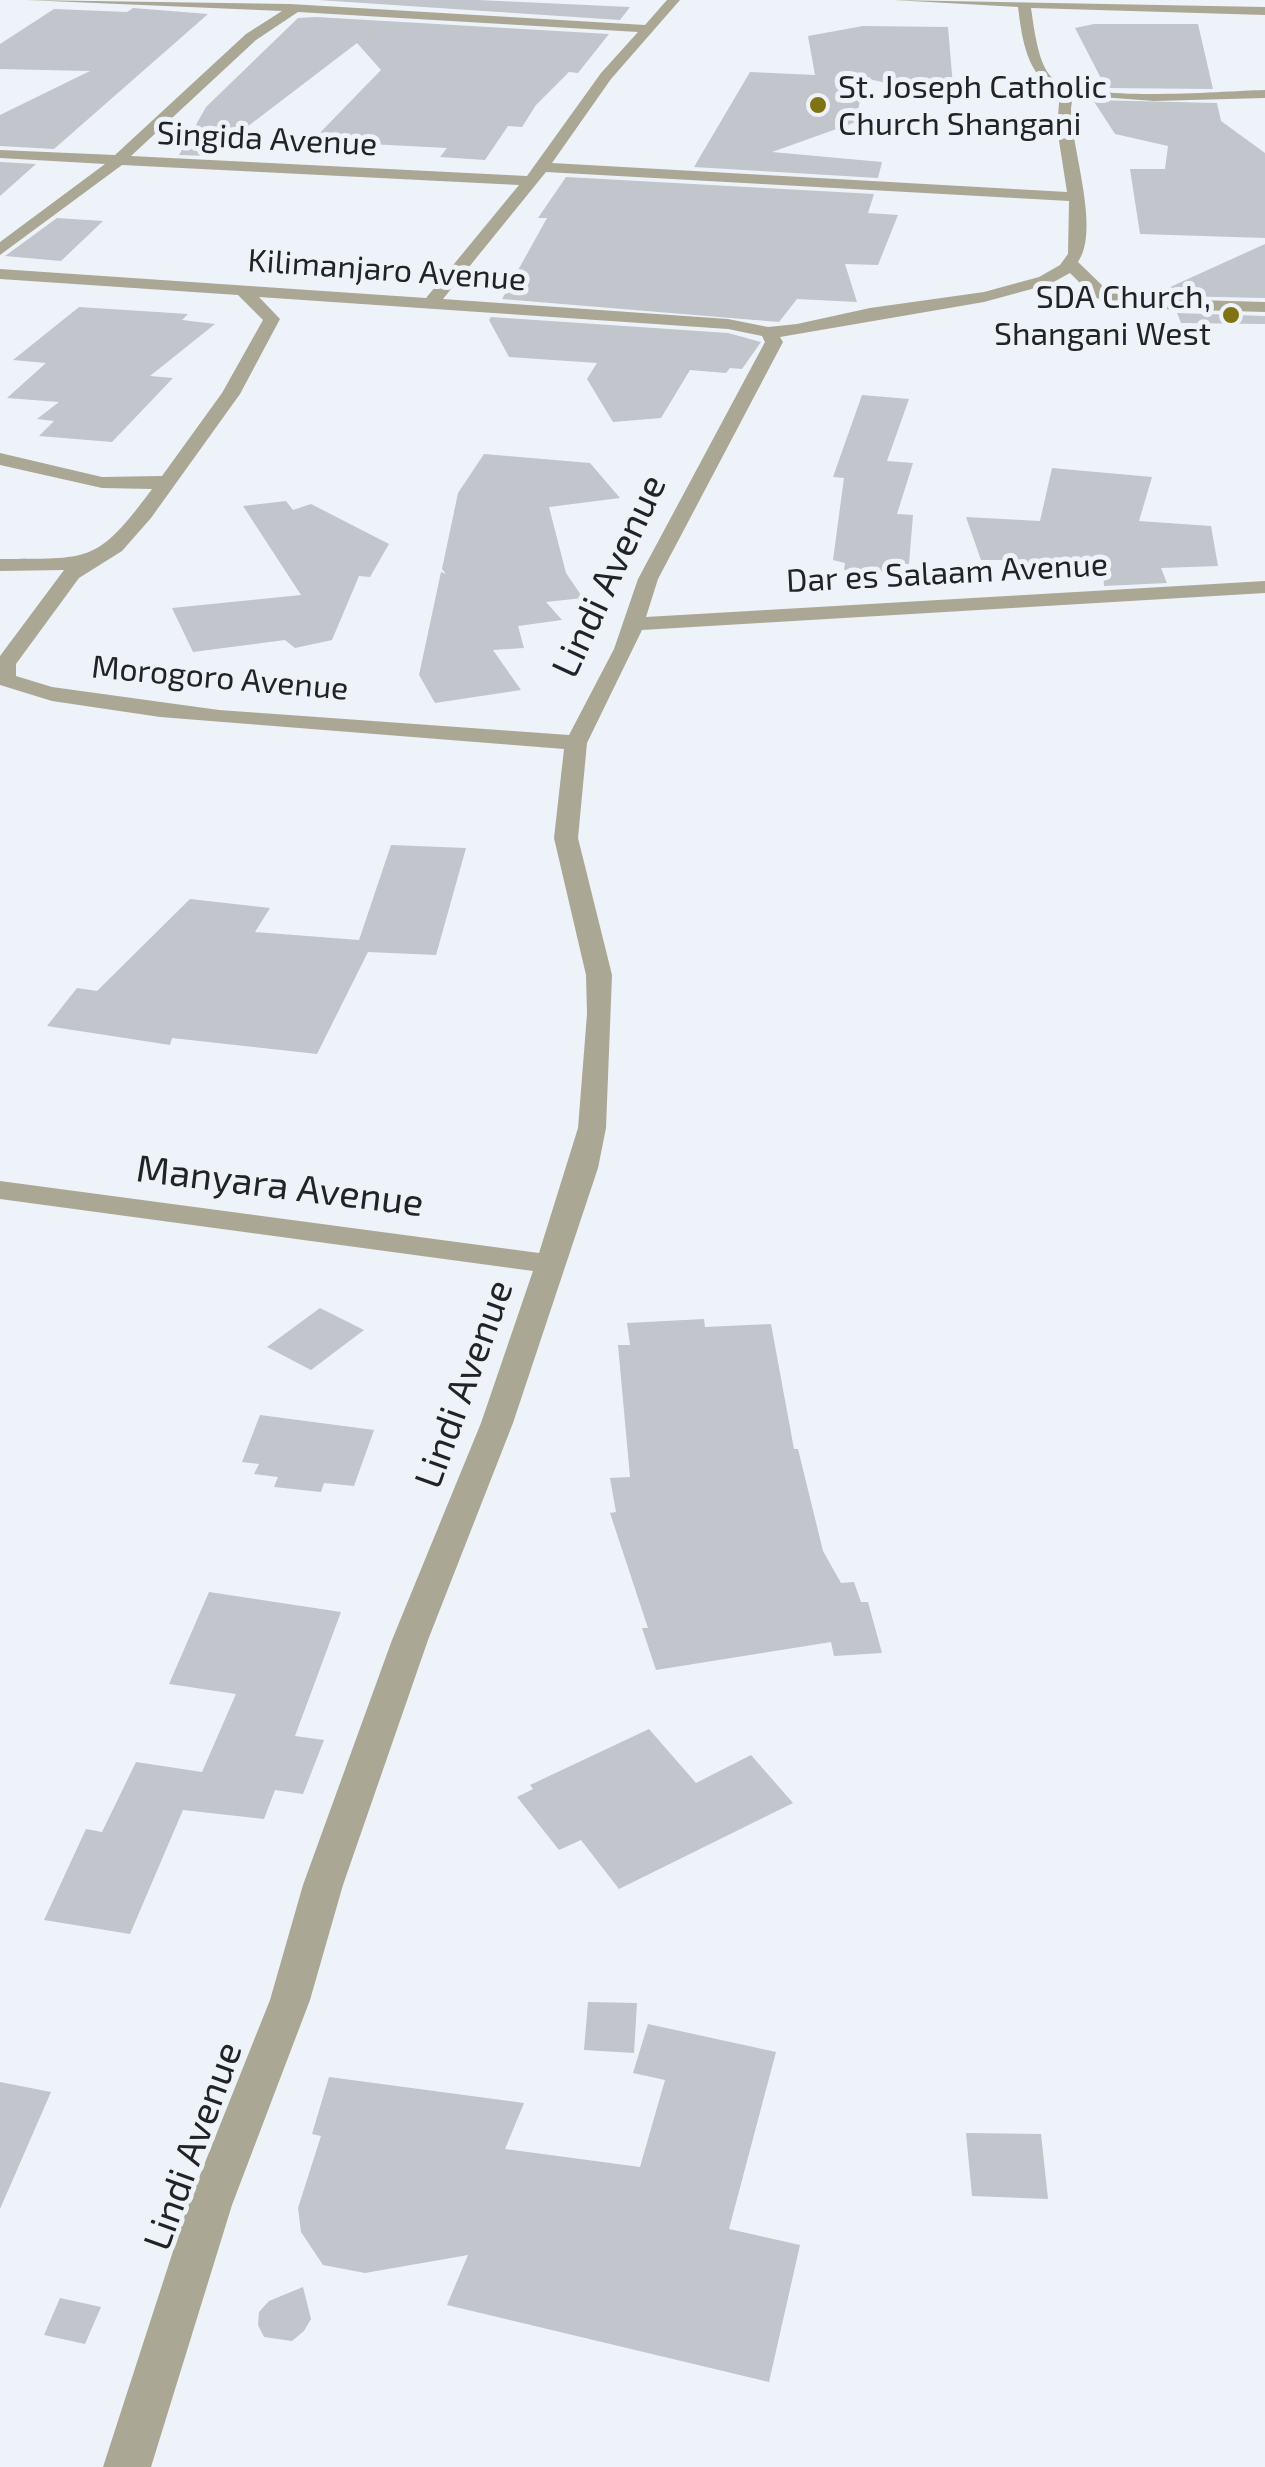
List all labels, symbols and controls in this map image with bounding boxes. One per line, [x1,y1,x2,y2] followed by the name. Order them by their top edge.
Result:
[838,68,1107,143] place label: St. Joseph Catholic Church Shangani
[807,94,829,116] marker: St. Joseph Catholic Church Shangani
[156,114,378,164] street label: Singida Avenue
[246,241,528,299] street label: Kilimanjaro Avenue
[994,278,1211,353] place label: SDA Church, Shangani West
[1220,304,1242,326] marker: SDA Church, Shangani West
[542,468,676,684] street label: Lindi Avenue
[785,545,1109,601] street label: Dar es Salaam Avenue
[90,648,350,708] street label: Morogoro Avenue
[134,1146,426,1226] street label: Manyara Avenue
[405,1274,523,1494] street label: Lindi Avenue
[134,2036,252,2256] street label: Lindi Avenue

